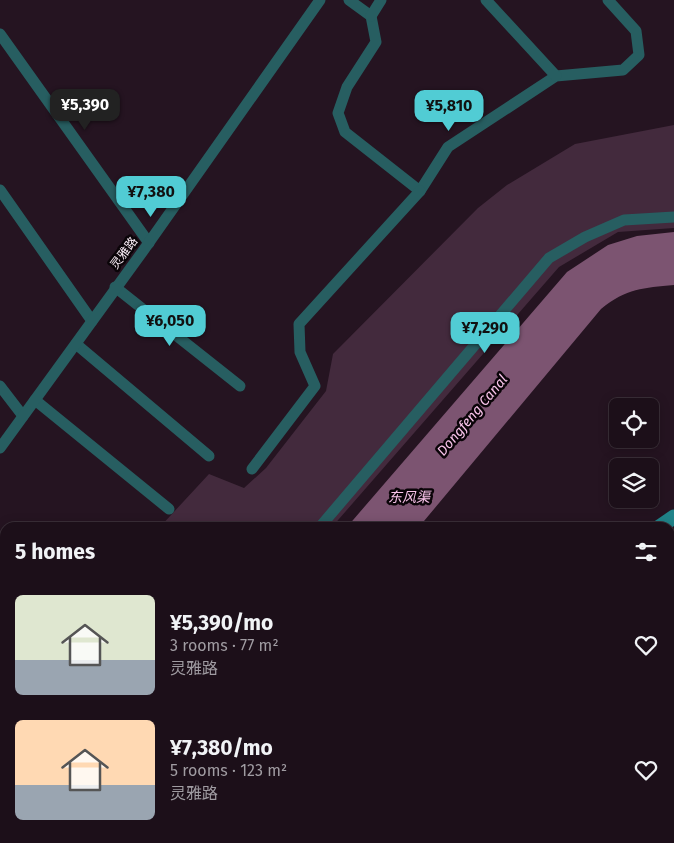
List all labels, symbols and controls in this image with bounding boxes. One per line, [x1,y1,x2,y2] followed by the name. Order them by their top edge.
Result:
[44,88,126,131] pin: ¥5,390
[408,90,490,132] pin: ¥5,810
[61,95,109,114] text: ¥5,390
[426,96,472,115] text: ¥5,810
[110,176,192,218] pin: ¥7,380
[127,182,175,201] text: ¥7,380
[108,234,140,272] street label: 灵雅路
[129,304,211,347] pin: ¥6,050
[146,311,194,330] text: ¥6,050
[444,312,526,354] pin: ¥7,290
[462,318,508,337] text: ¥7,290
[434,371,511,459] water label: Dongfeng Canal
[609,398,659,508] map controls
[609,398,659,448] button: locate
[609,458,659,508] button: layers
[388,489,432,506] water label: 东风渠
[632,538,660,566] icon: filters
[15,539,95,565] text: 5 homes
[170,610,273,636] text: ¥5,390/mo
[55,615,115,675] icon: home
[632,631,660,659] icon: heart
[170,636,279,655] text: 3 rooms · 77 m²
[170,659,218,678] text: 灵雅路
[170,735,273,761] text: ¥7,380/mo
[55,740,115,800] icon: home
[632,756,660,784] icon: heart
[170,761,287,780] text: 5 rooms · 123 m²
[170,784,218,803] text: 灵雅路

